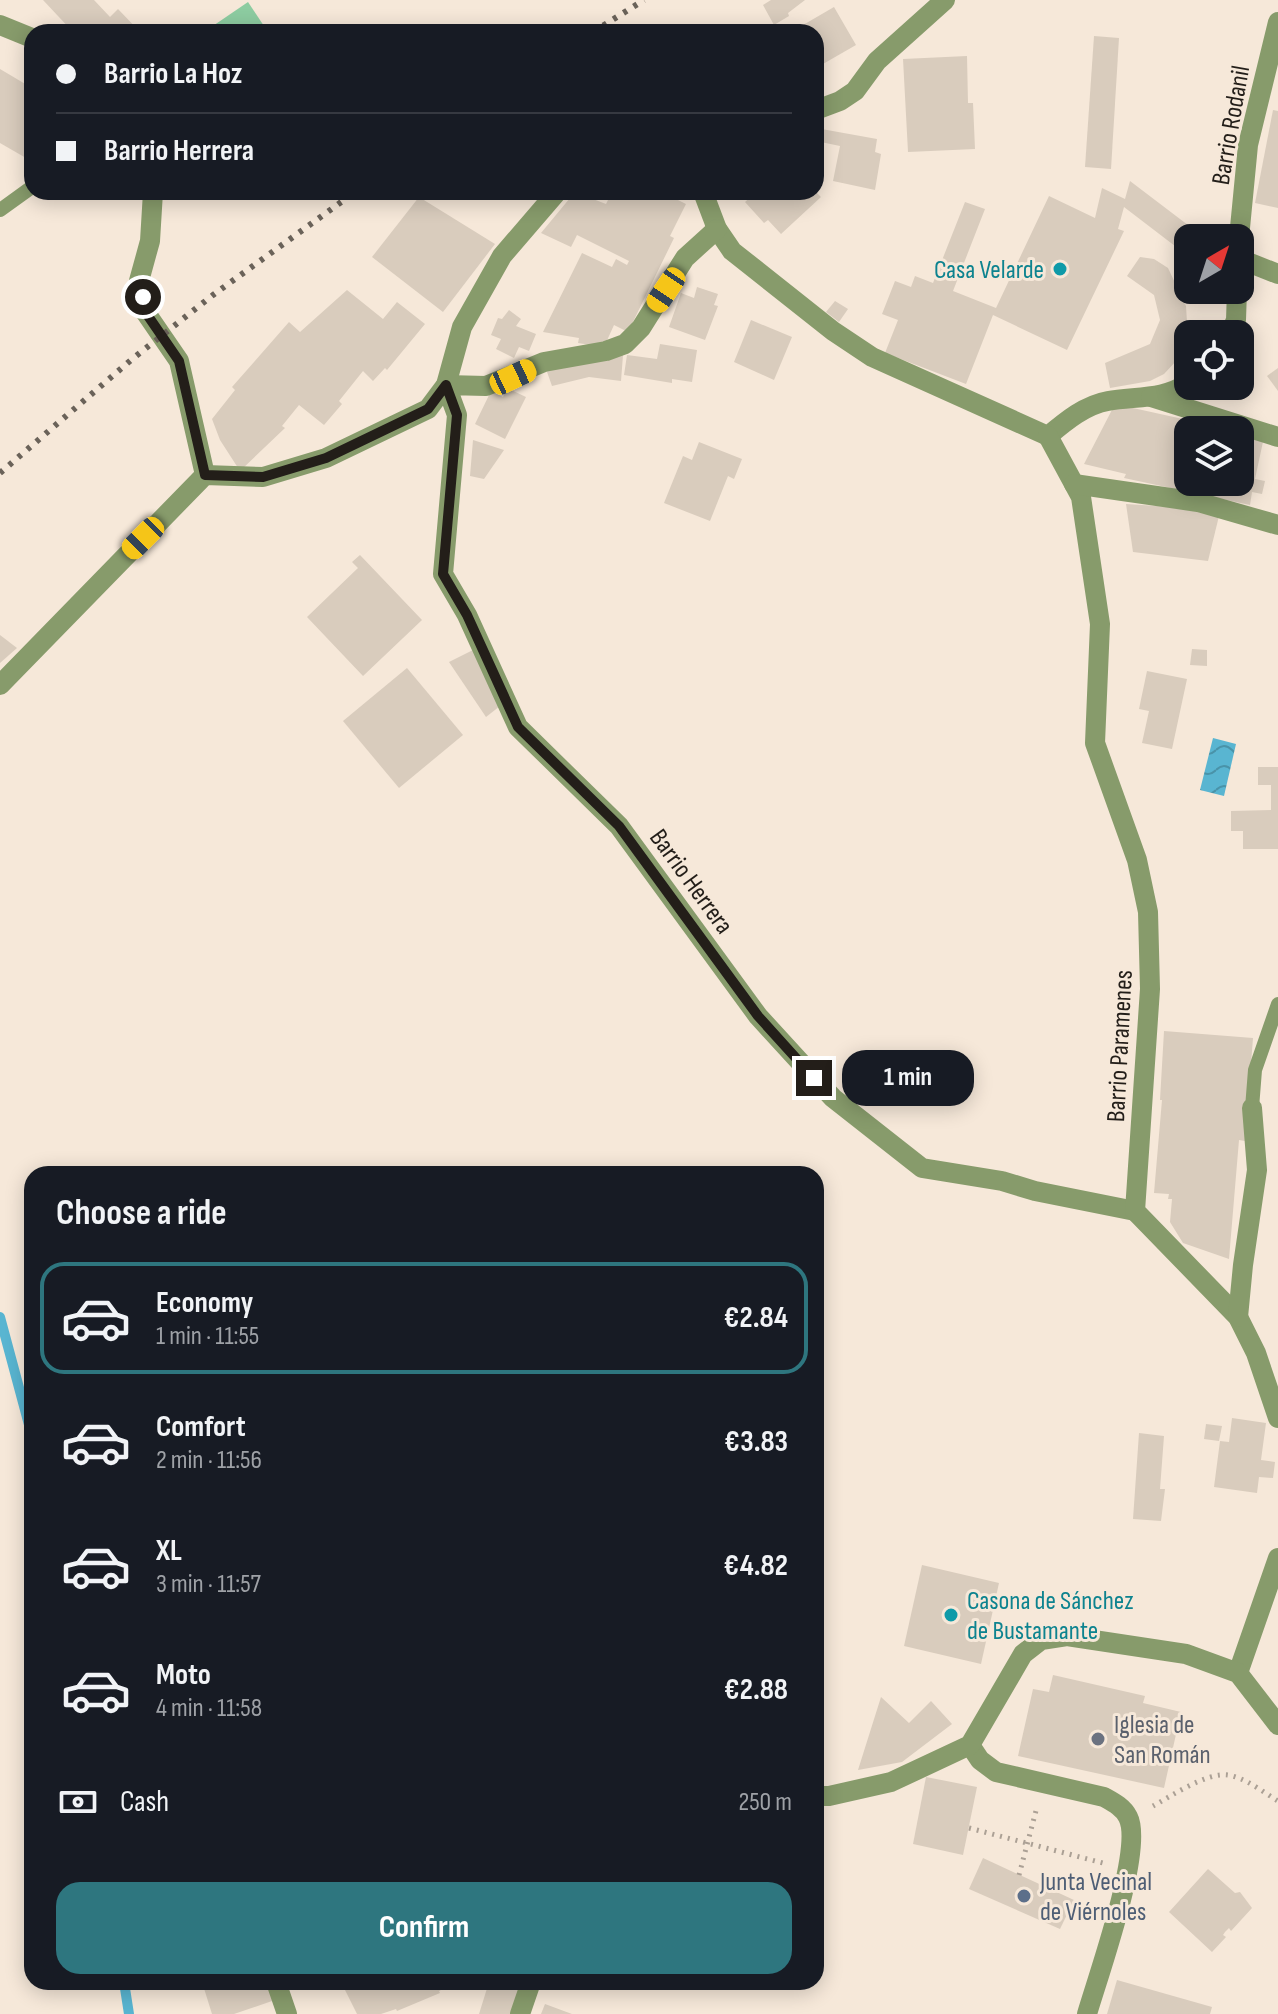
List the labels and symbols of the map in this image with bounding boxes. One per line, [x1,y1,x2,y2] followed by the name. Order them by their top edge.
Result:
[1206,63,1257,187] street label: Barrio Rodanil
[1174,224,1254,304] north arrow
[934,255,1044,286] place label: Casa Velarde
[1051,260,1069,278] marker: Casa Velarde
[643,263,689,317] car
[125,279,161,315] route start
[486,356,540,398] car
[118,513,168,563] car
[642,823,739,940] street label: Barrio Herrera
[1101,969,1140,1123] street label: Barrio Paramenes
[842,1050,974,1106] callout: 1 min
[796,1060,832,1096] route end
[967,1586,1134,1647] place label: Casona de Sánchez de Bustamante
[942,1606,960,1624] marker: Casona de Sánchez de Bustamante
[1114,1710,1211,1771] place label: Iglesia de San Román
[1089,1730,1107,1748] marker: Iglesia de San Román
[1039,1867,1152,1928] place label: Junta Vecinal de Viérnoles
[1015,1887,1033,1905] marker: Junta Vecinal de Viérnoles

